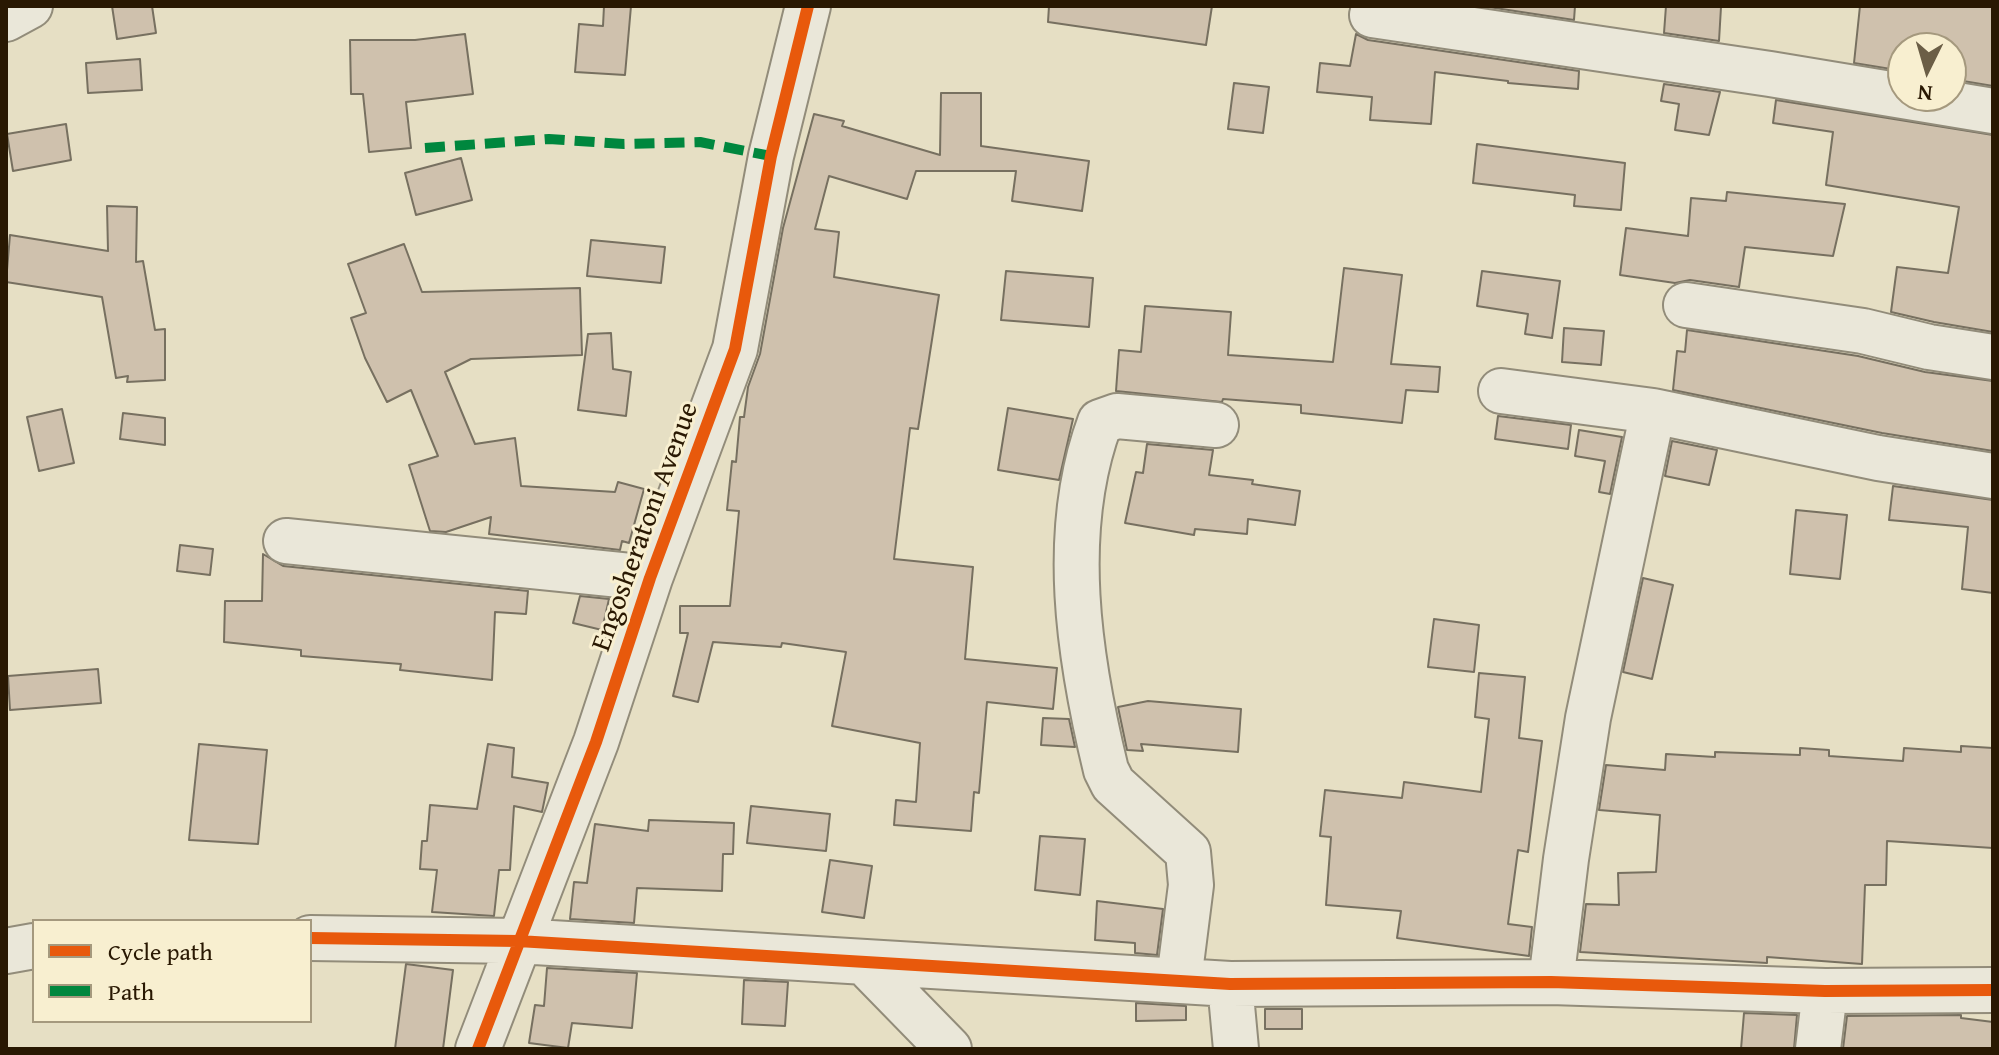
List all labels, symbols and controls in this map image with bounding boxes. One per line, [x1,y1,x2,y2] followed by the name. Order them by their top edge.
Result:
[1887,32,1967,112] north arrow
[1916,77,1934,110] text: N
[585,398,707,656] street label: Engosheratoni Avenue
[32,919,312,1023] legend
[108,934,213,969] text: Cycle path
[108,974,154,1009] text: Path

